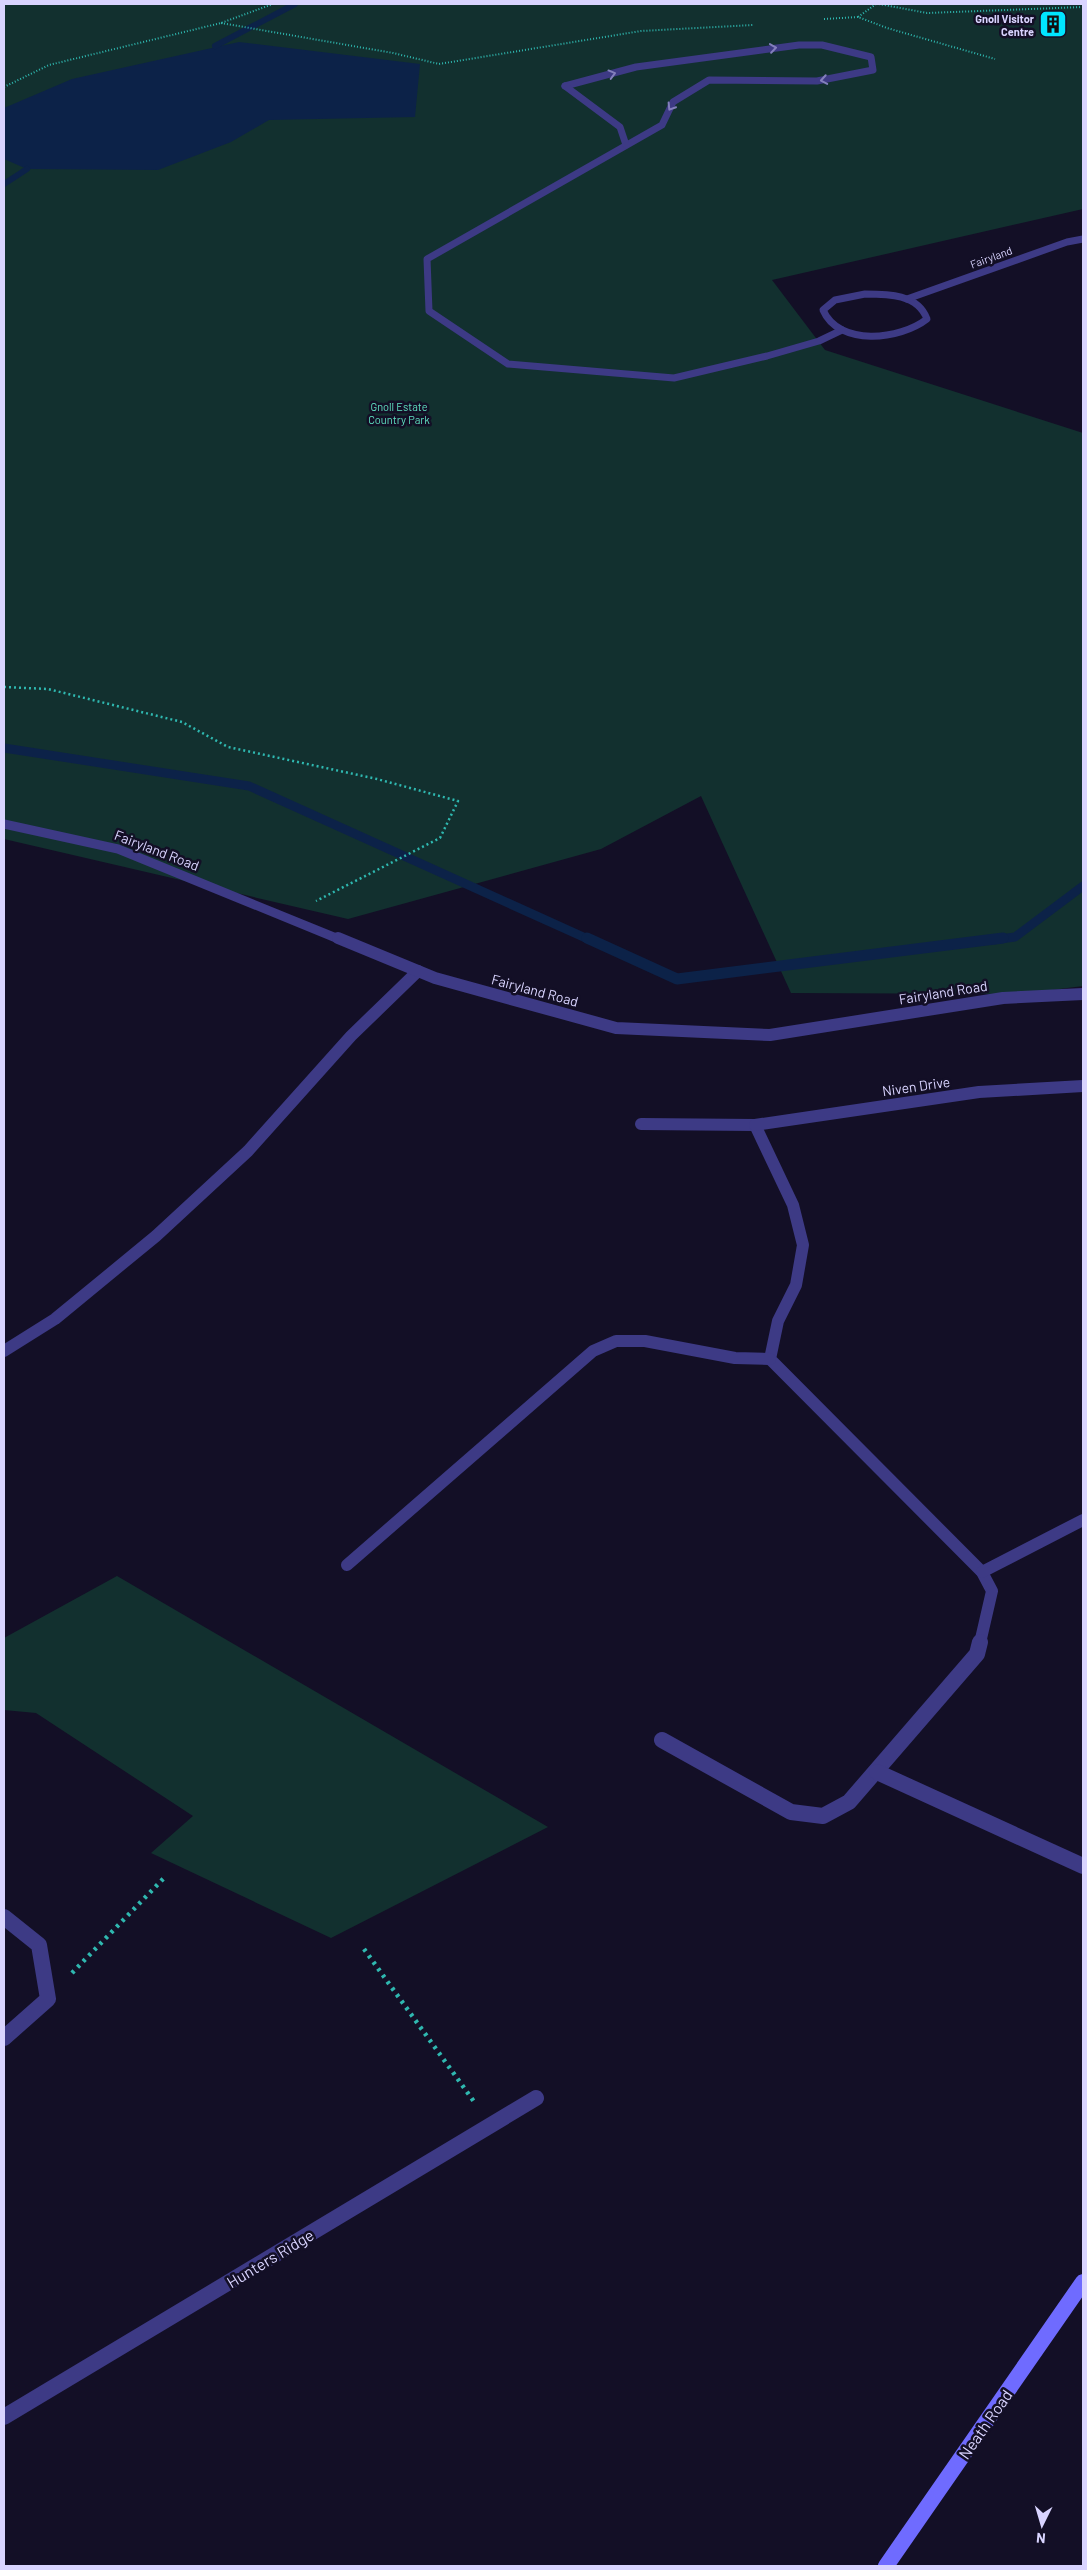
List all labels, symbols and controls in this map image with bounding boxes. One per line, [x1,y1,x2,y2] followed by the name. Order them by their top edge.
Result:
[1038,9,1068,39] building icon: Gnoll Visitor Centre
[975,12,1035,38] place label: Gnoll Visitor Centre
[768,44,777,54] one-way arrow
[608,69,617,80] one-way arrow
[819,74,828,84] one-way arrow
[668,102,678,111] one-way arrow
[968,243,1014,271] street label: Fairyland
[368,400,430,426] park label: Gnoll Estate Country Park
[112,826,202,874] street label: Fairyland Road
[490,970,580,1010] street label: Fairyland Road
[898,977,988,1007] street label: Fairyland Road
[881,1073,951,1099] street label: Niven Drive
[223,2225,317,2291] street label: Hunters Ridge
[954,2386,1016,2462] street label: Neath Road
[1017,2500,1067,2550] north arrow
[1035,2530,1046,2547] text: N

